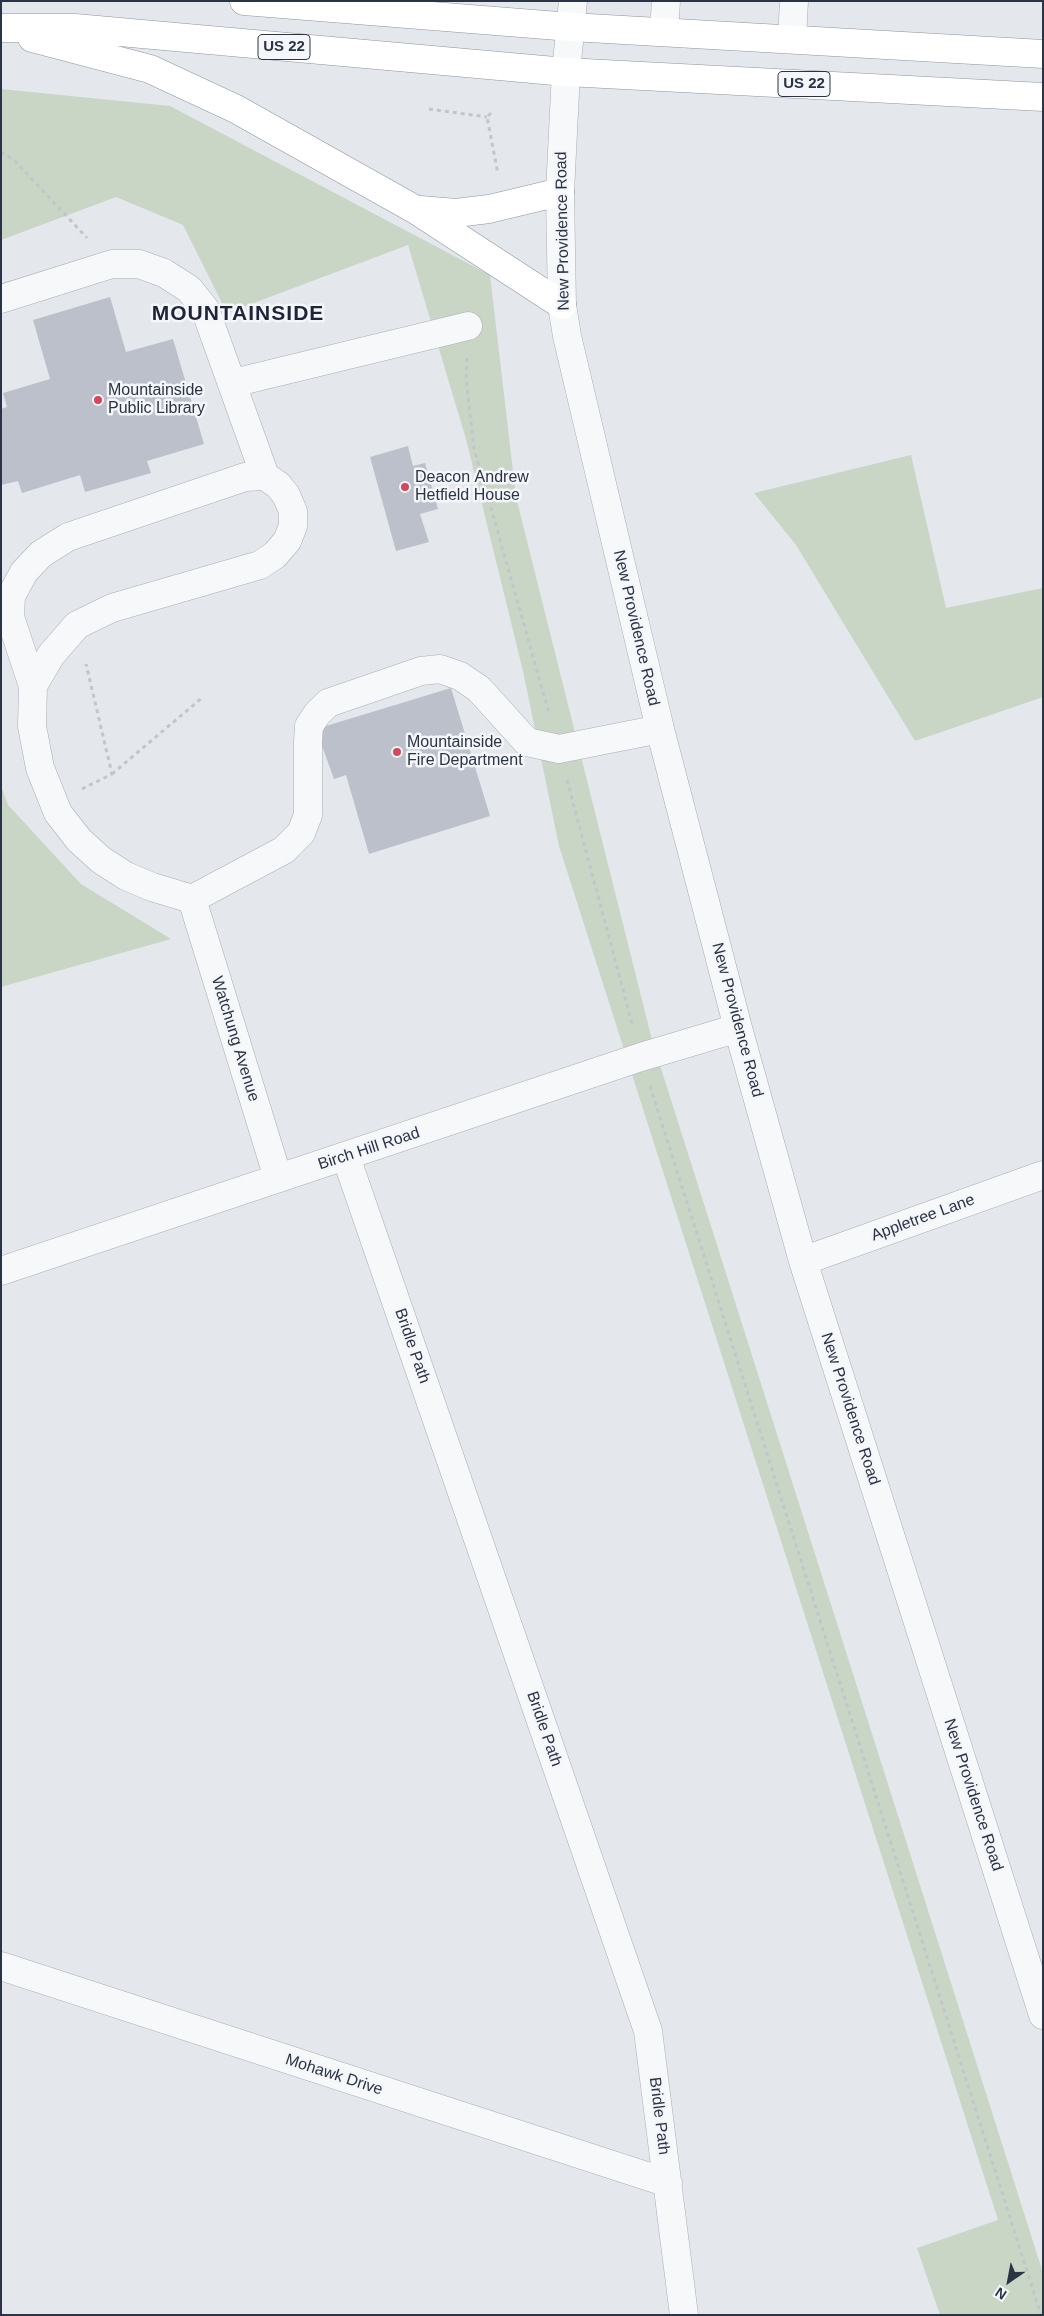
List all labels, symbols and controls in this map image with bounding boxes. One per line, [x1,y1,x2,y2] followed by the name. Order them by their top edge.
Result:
[258,34,310,60] road number: US 22
[778,72,830,96] road number: US 22
[552,151,574,311] street label: New Providence Road
[150,301,326,327] district label: MOUNTAINSIDE
[108,381,205,419] place label: Mountainside Public Library
[92,394,104,406] marker: Mountainside Public Library
[415,468,529,506] place label: Deacon Andrew Hetfield House
[399,481,411,493] marker: Deacon Andrew Hetfield House
[609,548,663,708] street label: New Providence Road
[407,733,523,771] place label: Mountainside Fire Department
[391,746,403,758] marker: Mountainside Fire Department
[707,941,767,1099] street label: New Providence Road
[207,974,263,1104] street label: Watchung Avenue
[316,1124,422,1174] street label: Birch Hill Road
[869,1190,977,1246] street label: Appletree Lane
[390,1306,434,1386] street label: Bridle Path
[816,1330,884,1488] street label: New Providence Road
[522,1689,566,1769] street label: Bridle Path
[939,1716,1007,1874] street label: New Providence Road
[283,2050,385,2100] street label: Mohawk Drive
[645,2076,673,2156] street label: Bridle Path
[984,2256,1034,2306] north arrow
[992,2284,1009,2303] text: N

